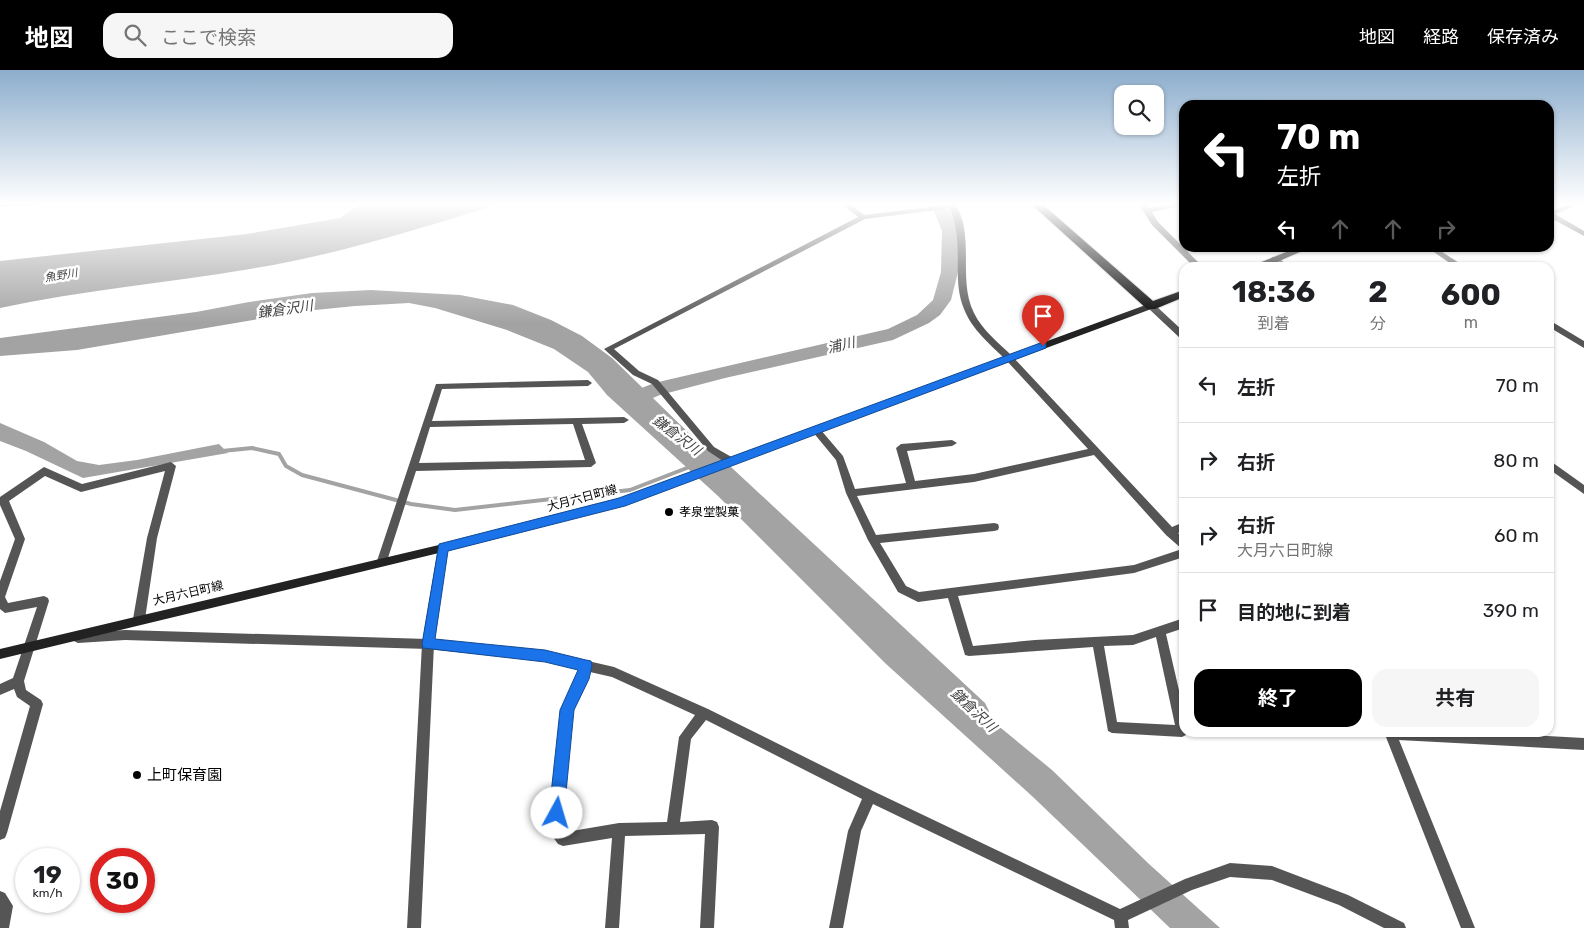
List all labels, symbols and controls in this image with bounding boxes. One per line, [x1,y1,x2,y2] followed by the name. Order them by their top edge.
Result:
[103,13,453,58] search box
[121,21,149,49] icon: search
[25,24,73,52] text: 地図
[161,26,256,49] text: ここで検索
[1359,26,1395,48] text: 地図
[1423,26,1459,48] text: 経路
[1487,26,1559,48] text: 保存済み
[1114,85,1164,135] map controls
[1114,85,1164,135] button: search
[1277,116,1360,158] text: 70 m
[1194,120,1259,185] icon: left
[1277,163,1321,190] text: 左折
[1273,215,1301,243] icon: left
[1326,215,1354,243] icon: ahead
[1379,215,1407,243] icon: ahead
[1432,215,1460,243] icon: right
[44,266,79,284] water label: 魚野川
[1232,274,1315,310] text: 18:36
[1368,274,1388,310] text: 2
[1441,277,1501,313] text: 600
[1022,295,1064,346] pin
[256,297,316,322] water label: 鎌倉沢川
[1029,302,1057,330] icon: arrive
[1464,313,1478,332] text: m
[1258,314,1290,333] text: 到着
[1370,314,1386,333] text: 分
[826,334,859,357] water label: 浦川
[1194,371,1222,399] icon: left
[1496,374,1539,397] text: 70 m
[1237,376,1275,399] text: 左折
[649,412,706,460] water label: 鎌倉沢川
[1194,446,1222,474] icon: right
[1493,449,1539,472] text: 80 m
[1237,451,1275,474] text: 右折
[545,482,619,514] street label: 大月六日町線
[679,505,739,519] place label: 孝泉堂製菓
[663,506,675,518] marker: 孝泉堂製菓
[1237,514,1275,537] text: 右折
[1194,521,1222,549] icon: right
[1494,524,1539,547] text: 60 m
[1237,541,1333,560] text: 大月六日町線
[151,578,225,608] street label: 大月六日町線
[1194,596,1222,624] icon: arrive
[1483,599,1539,622] text: 390 m
[1237,601,1351,624] text: 目的地に到着
[1194,669,1362,727] button: 終了
[1372,669,1539,727] button: 共有
[947,685,1001,737] water label: 鎌倉沢川
[147,766,222,784] place label: 上町保育園
[131,769,143,781] marker: 上町保育園
[530,786,582,838] position arrow
[90,848,155,913] speed limit sign: 30
[33,860,62,889] text: 19
[33,886,62,900] text: km/h

